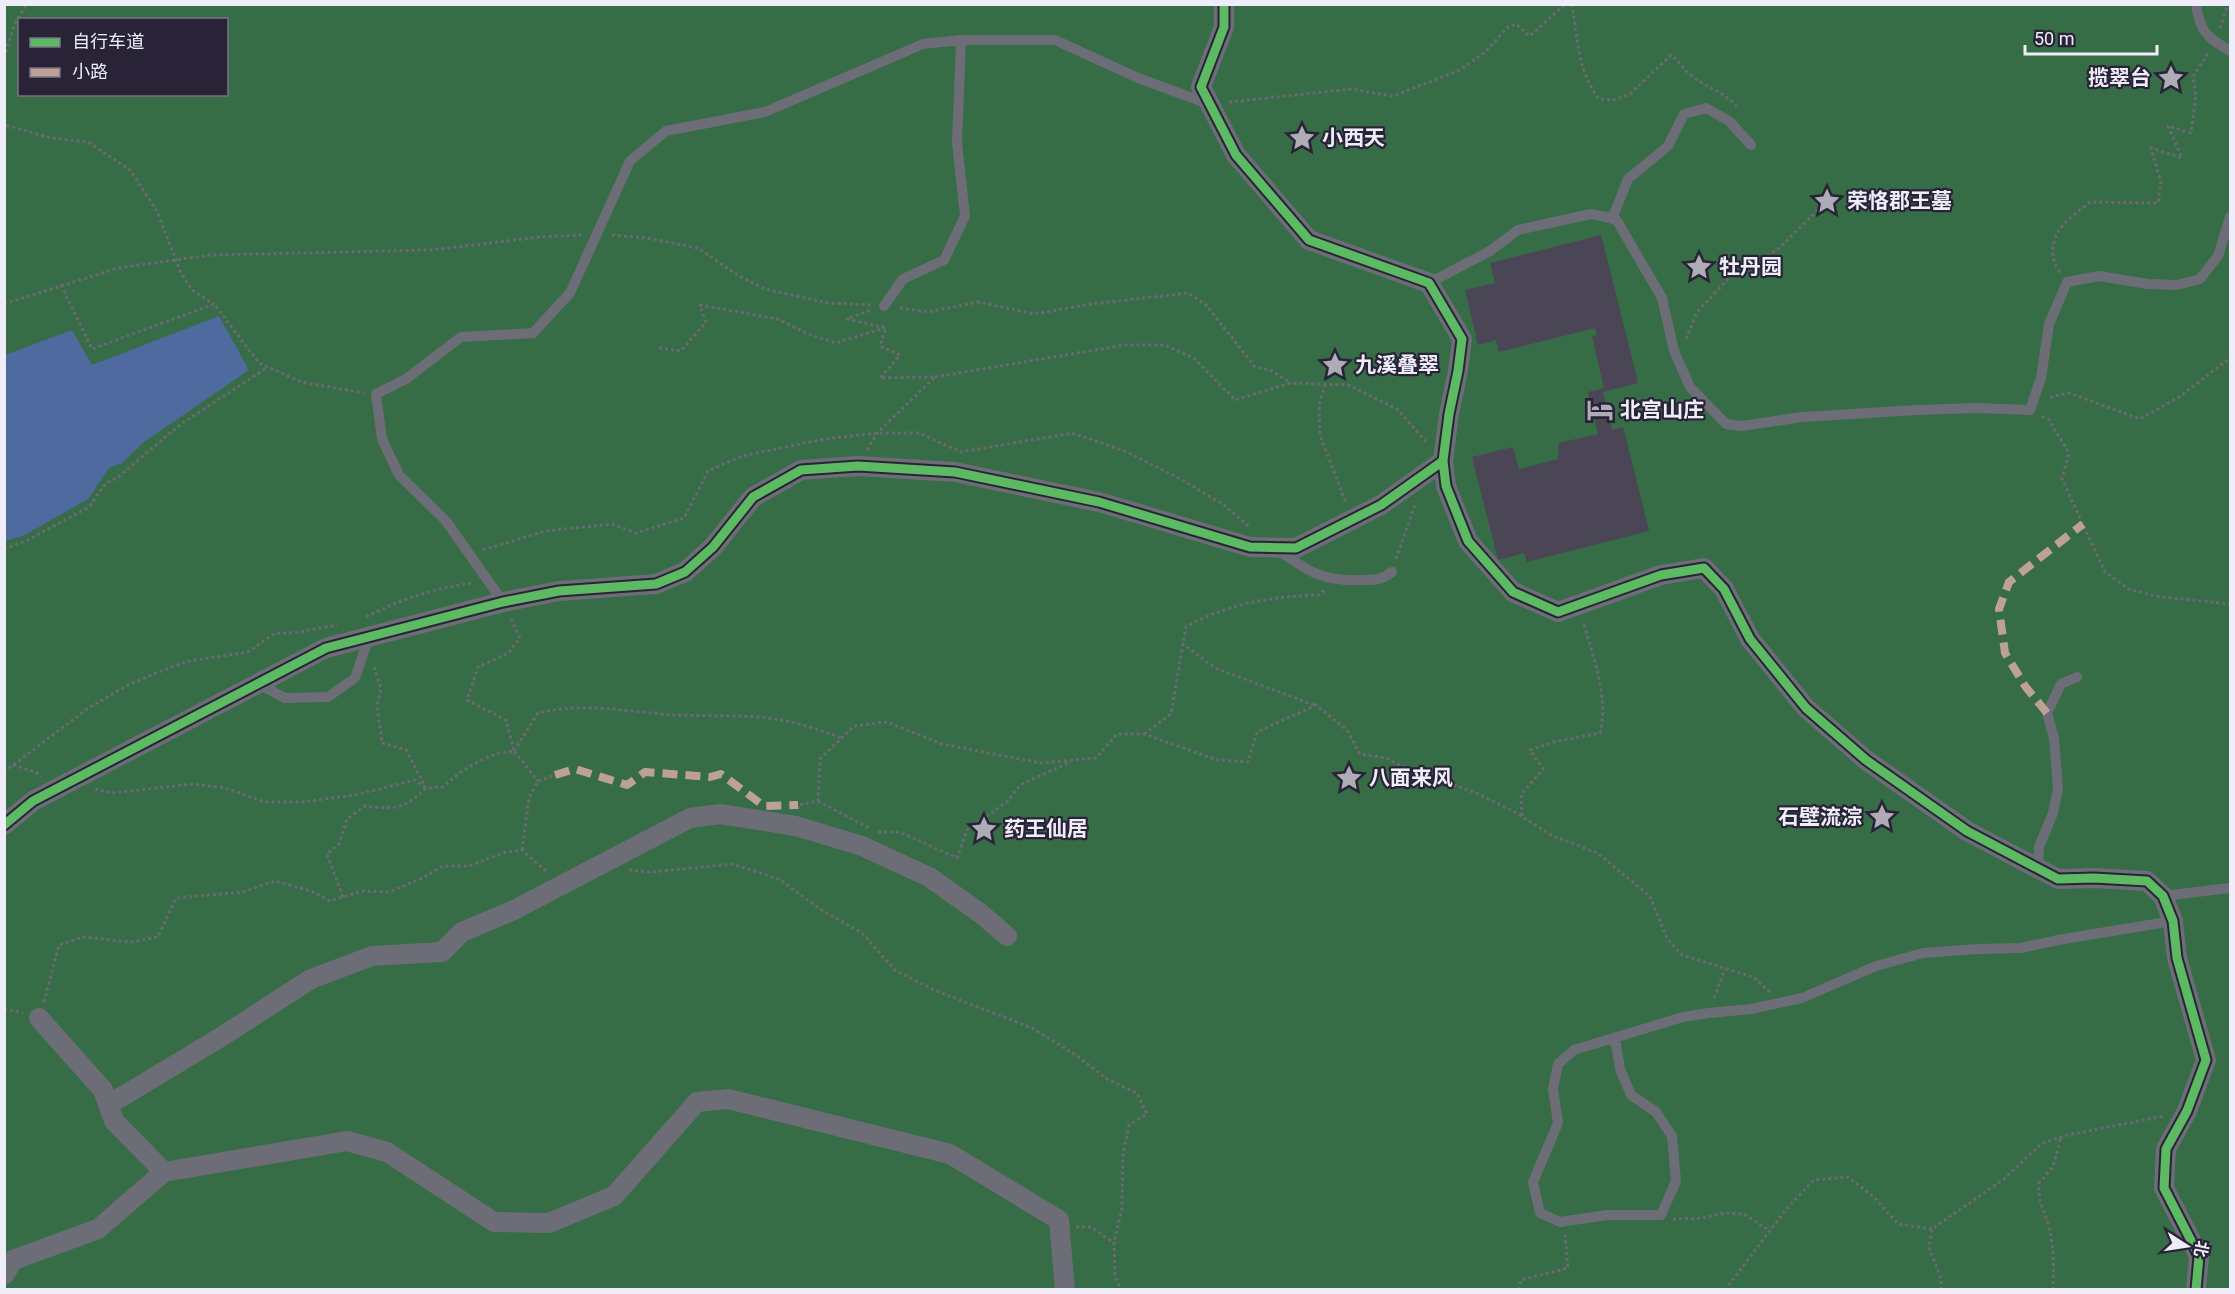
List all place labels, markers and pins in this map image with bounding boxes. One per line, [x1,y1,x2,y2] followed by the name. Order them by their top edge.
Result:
[2156,63,2186,93] place icon: 揽翠台
[2088,66,2151,90] place label: 揽翠台
[1287,123,1317,153] place icon: 小西天
[1322,126,1385,150] place label: 小西天
[1812,186,1842,216] place icon: 荣恪郡王墓
[1847,189,1952,213] place label: 荣恪郡王墓
[1684,252,1714,282] place icon: 牡丹园
[1719,255,1782,279] place label: 牡丹园
[1320,350,1350,380] place icon: 九溪叠翠
[1355,353,1439,377] place label: 九溪叠翠
[1585,395,1615,425] hotel icon: 北宫山庄
[1620,398,1704,422] place label: 北宫山庄
[1334,763,1364,793] place icon: 八面来风
[1369,766,1453,790] place label: 八面来风
[1867,802,1897,832] place icon: 石壁流淙
[1778,805,1862,829] place label: 石壁流淙
[969,814,999,844] place icon: 药王仙居
[1004,817,1088,841] place label: 药王仙居

